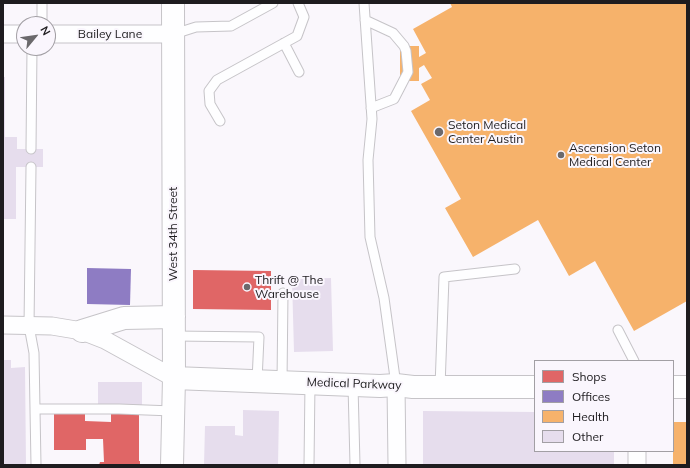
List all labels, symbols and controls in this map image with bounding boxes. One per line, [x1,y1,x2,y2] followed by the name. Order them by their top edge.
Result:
[16,16,56,56] north arrow
[37,24,54,38] text: N
[78,27,142,41] street label: Bailey Lane
[448,118,526,146] place label: Seton Medical Center Austin
[433,126,445,138] marker: Seton Medical Center Austin
[569,141,661,169] place label: Ascension Seton Medical Center
[556,150,566,160] marker: Ascension Seton Medical Center
[166,187,180,281] street label: West 34th Street
[255,273,323,301] place label: Thrift @ The Warehouse
[242,282,252,292] marker: Thrift @ The Warehouse
[534,360,674,452] legend
[572,369,607,384] text: Shops
[306,375,402,393] street label: Medical Parkway
[572,389,610,404] text: Offices
[572,409,609,424] text: Health
[572,429,603,444] text: Other

